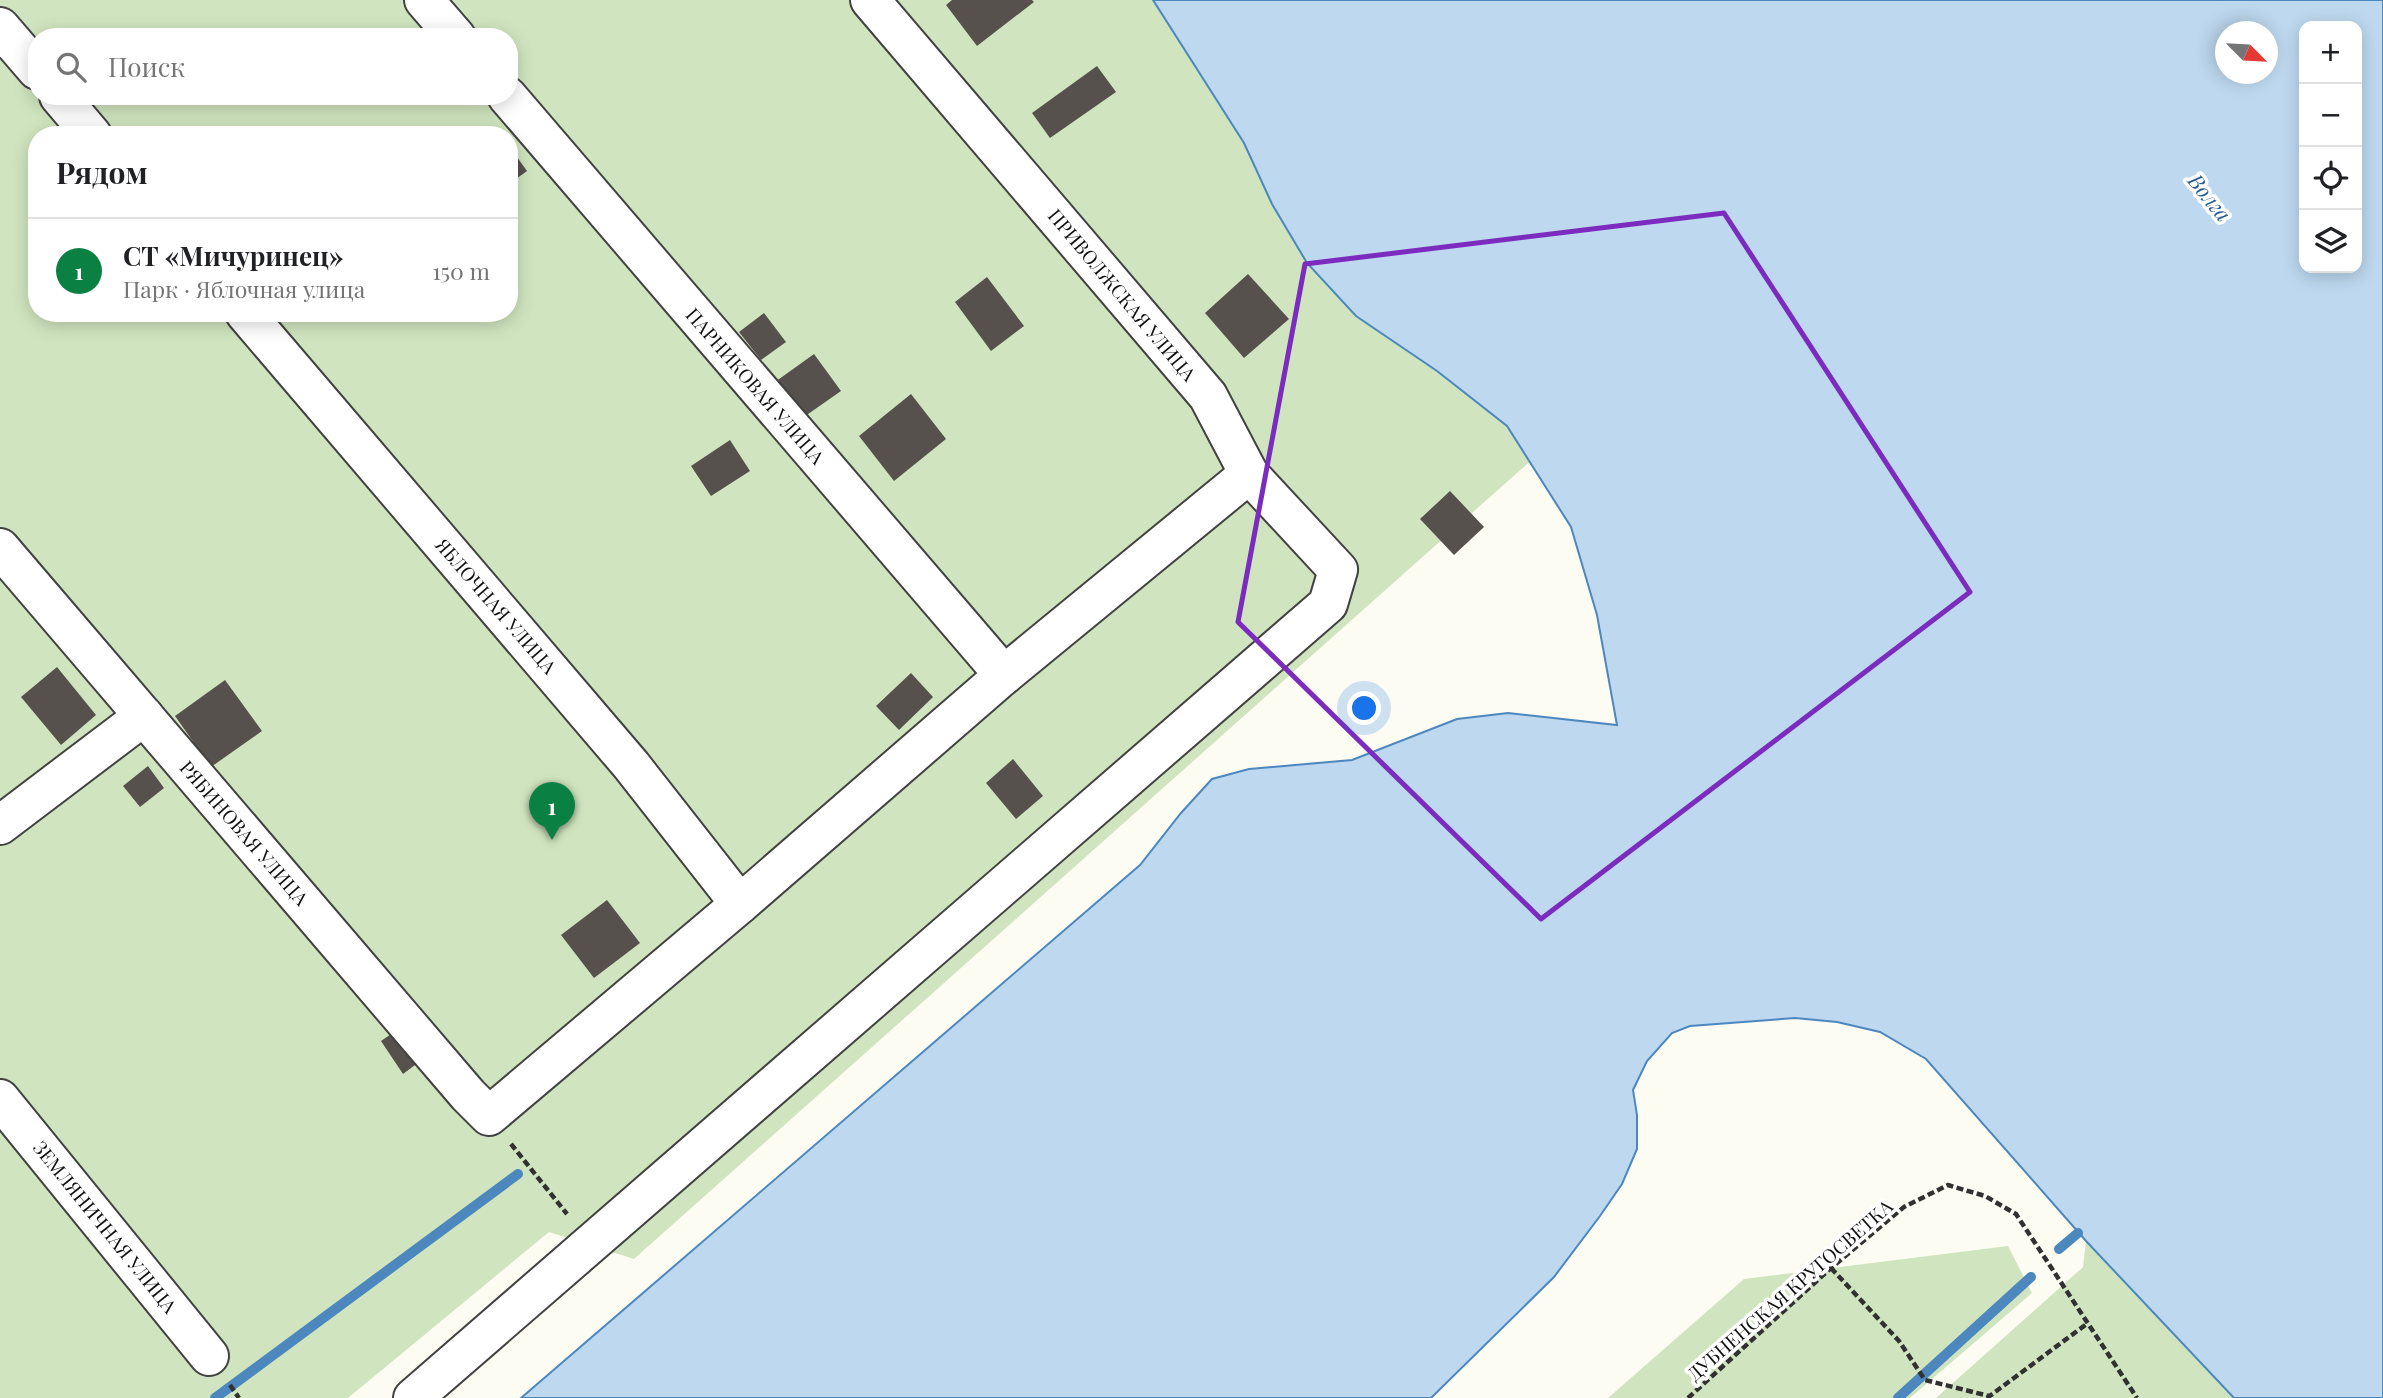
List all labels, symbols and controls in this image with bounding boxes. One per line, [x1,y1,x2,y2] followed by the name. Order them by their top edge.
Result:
[2215,21,2278,84] north arrow
[2299,21,2362,273] map controls
[2299,21,2362,84] button: +
[28,28,518,105] search box
[52,48,90,86] icon: search
[108,49,185,84] text: Поиск
[2299,84,2362,147] button: −
[2299,147,2362,210] button: locate
[56,152,148,192] text: Рядом
[2182,166,2238,226] water label: Волга
[1043,203,1203,387] street label: ПРИВОЛЖСКАЯ УЛИЦА
[2299,210,2362,273] button: layers
[123,238,344,273] text: СТ «Мичуринец»
[75,255,83,286] text: 1
[432,255,490,286] text: 150 m
[123,273,365,304] text: Парк · Яблочная улица
[681,302,832,470] street label: ПАРНИКОВАЯ УЛИЦА
[430,531,564,680] street label: ЯБЛОЧНАЯ УЛИЦА
[1347,691,1381,725] your location
[175,754,316,911] street label: РЯБИНОВАЯ УЛИЦА
[529,782,575,840] pin: 1
[28,1135,184,1319] street label: ЗЕМЛЯНИЧНАЯ УЛИЦА
[1681,1192,1898,1386] street label: ДУБНЕНСКАЯ КРУГОСВЕТКА

